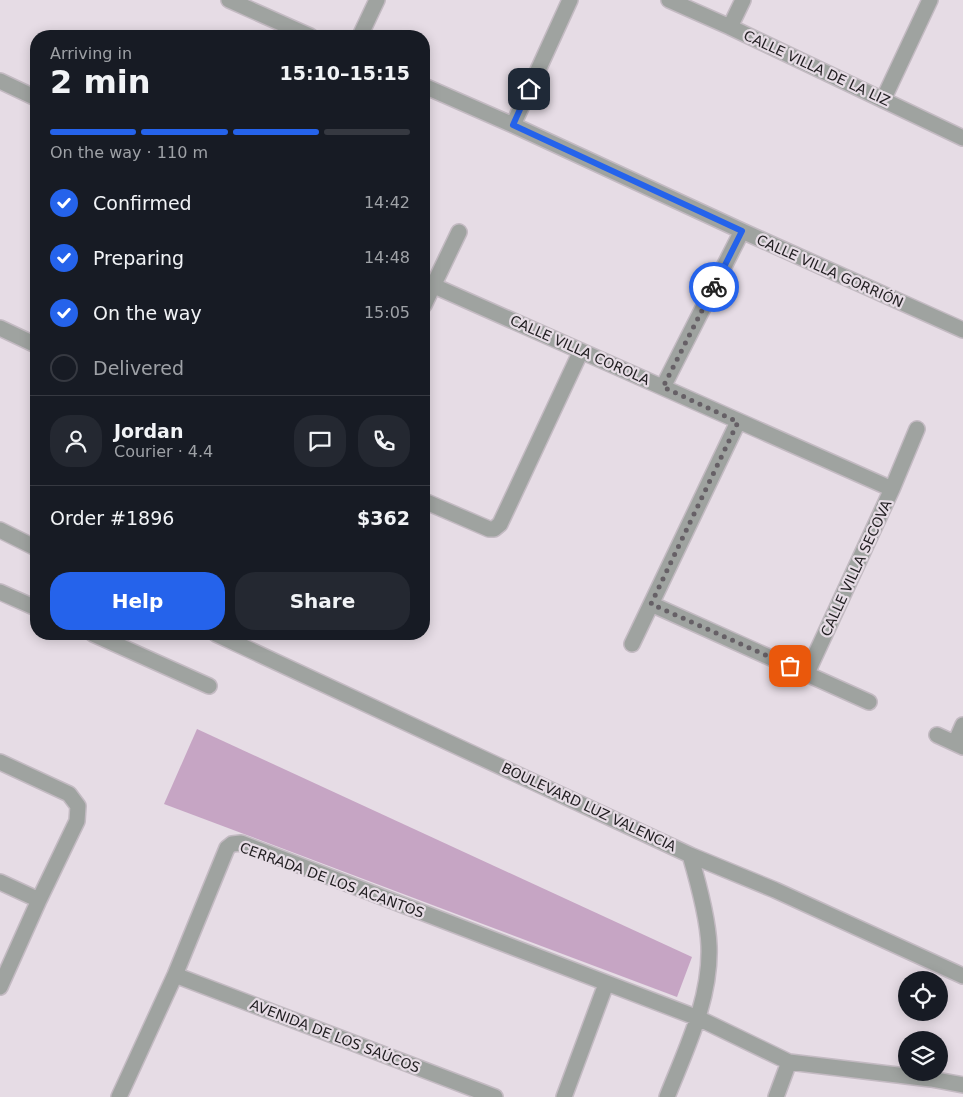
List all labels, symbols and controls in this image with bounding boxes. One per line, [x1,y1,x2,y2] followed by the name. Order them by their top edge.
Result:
[741,27,893,109] street label: CALLE VILLA DE LA LIZ
[50,44,132,63] text: Arriving in
[280,62,410,84] text: 15:10–15:15
[50,63,151,101] text: 2 min
[508,68,550,110] pin
[515,75,543,103] icon: home
[50,143,208,162] text: On the way · 110 m
[50,189,78,217] icon: check
[93,192,192,214] text: Confirmed
[364,193,410,212] text: 14:42
[754,230,906,311] street label: CALLE VILLA GORRIÓN
[50,244,78,272] icon: check
[93,247,184,269] text: Preparing
[364,248,410,267] text: 14:48
[689,262,739,312] courier
[700,273,728,301] icon: bike
[50,299,78,327] icon: check
[93,302,202,324] text: On the way
[364,303,410,322] text: 15:05
[508,312,653,388] street label: CALLE VILLA COROLA
[93,357,184,379] text: Delivered
[50,415,102,467] button: person
[294,415,346,467] button: chat
[358,415,410,467] button: phone
[114,420,183,442] text: Jordan
[114,442,213,461] text: Courier · 4.4
[817,497,895,639] street label: CALLE VILLA SECOVA
[50,507,174,529] text: Order #1896
[357,507,410,529] text: $362
[50,572,225,630] button: Help
[235,572,410,630] button: Share
[769,645,811,687] pin
[776,652,804,680] icon: bag
[499,759,679,855] street label: BOULEVARD LUZ VALENCIA
[238,839,426,921] street label: CERRADA DE LOS ACANTOS
[898,971,948,1081] map controls
[898,971,948,1021] button: locate
[248,995,423,1076] street label: AVENIDA DE LOS SAÚCOS
[898,1031,948,1081] button: layers

